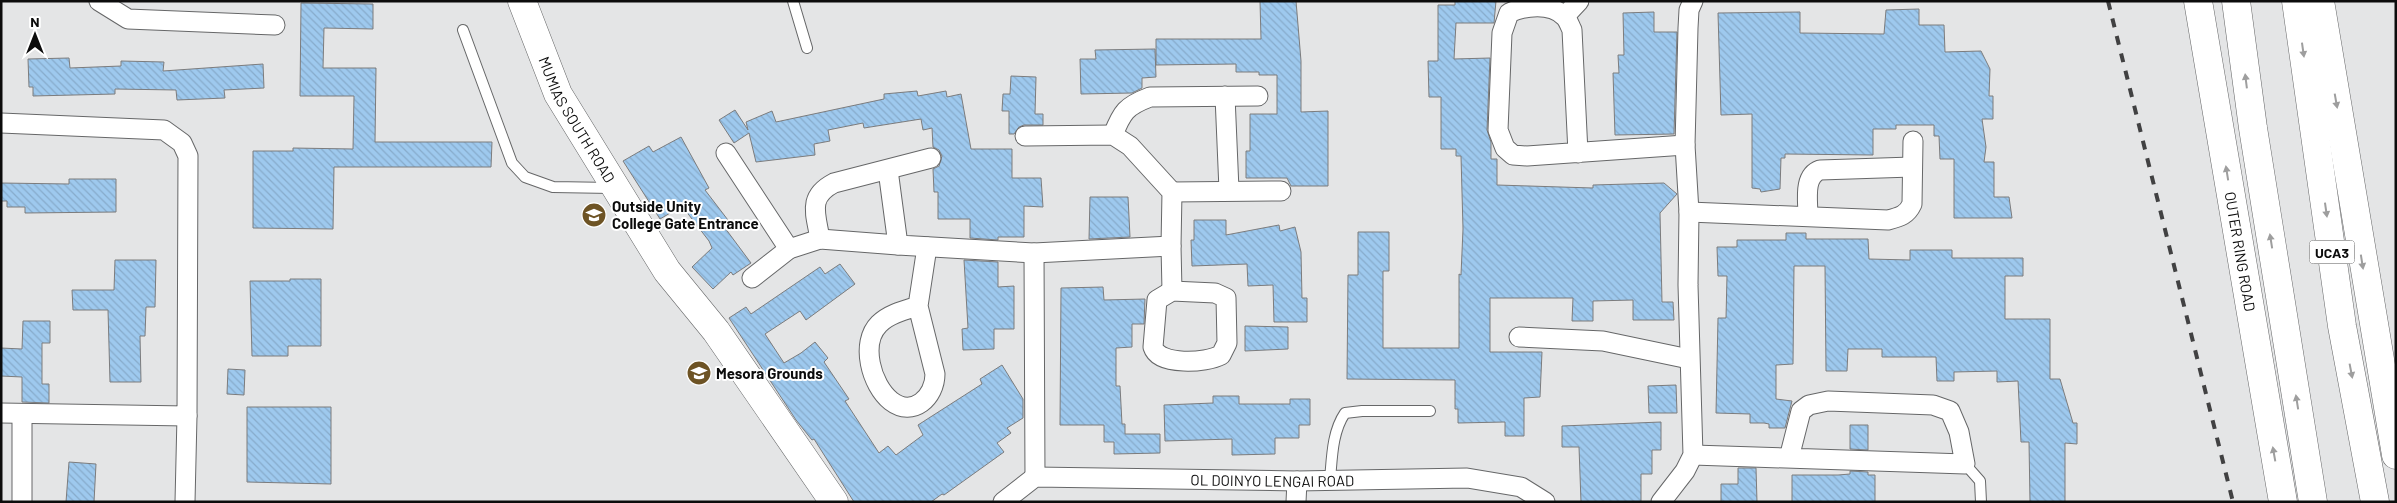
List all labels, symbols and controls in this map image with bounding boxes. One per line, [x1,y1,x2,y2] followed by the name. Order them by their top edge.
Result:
[10,10,60,60] north arrow
[30,13,40,30] text: N
[2299,42,2307,58] one-way arrow
[535,54,619,186] street label: MUMIAS SOUTH ROAD
[2242,72,2250,88] one-way arrow
[2332,94,2340,110] one-way arrow
[2222,164,2230,180] one-way arrow
[2221,190,2260,313] street label: OUTER RING ROAD
[612,197,759,232] place label: Outside Unity College Gate Entrance
[581,202,607,228] school or university icon: Outside Unity College Gate Entrance
[2322,203,2330,219] one-way arrow
[2266,233,2274,249] one-way arrow
[2310,240,2354,264] road number: UCA3
[2359,254,2367,270] one-way arrow
[686,360,712,386] school or university icon: Mesora Grounds
[2347,363,2355,379] one-way arrow
[716,364,823,382] place label: Mesora Grounds
[2292,393,2300,409] one-way arrow
[2270,446,2278,461] one-way arrow
[1190,470,1354,490] street label: OL DOINYO LENGAI ROAD

